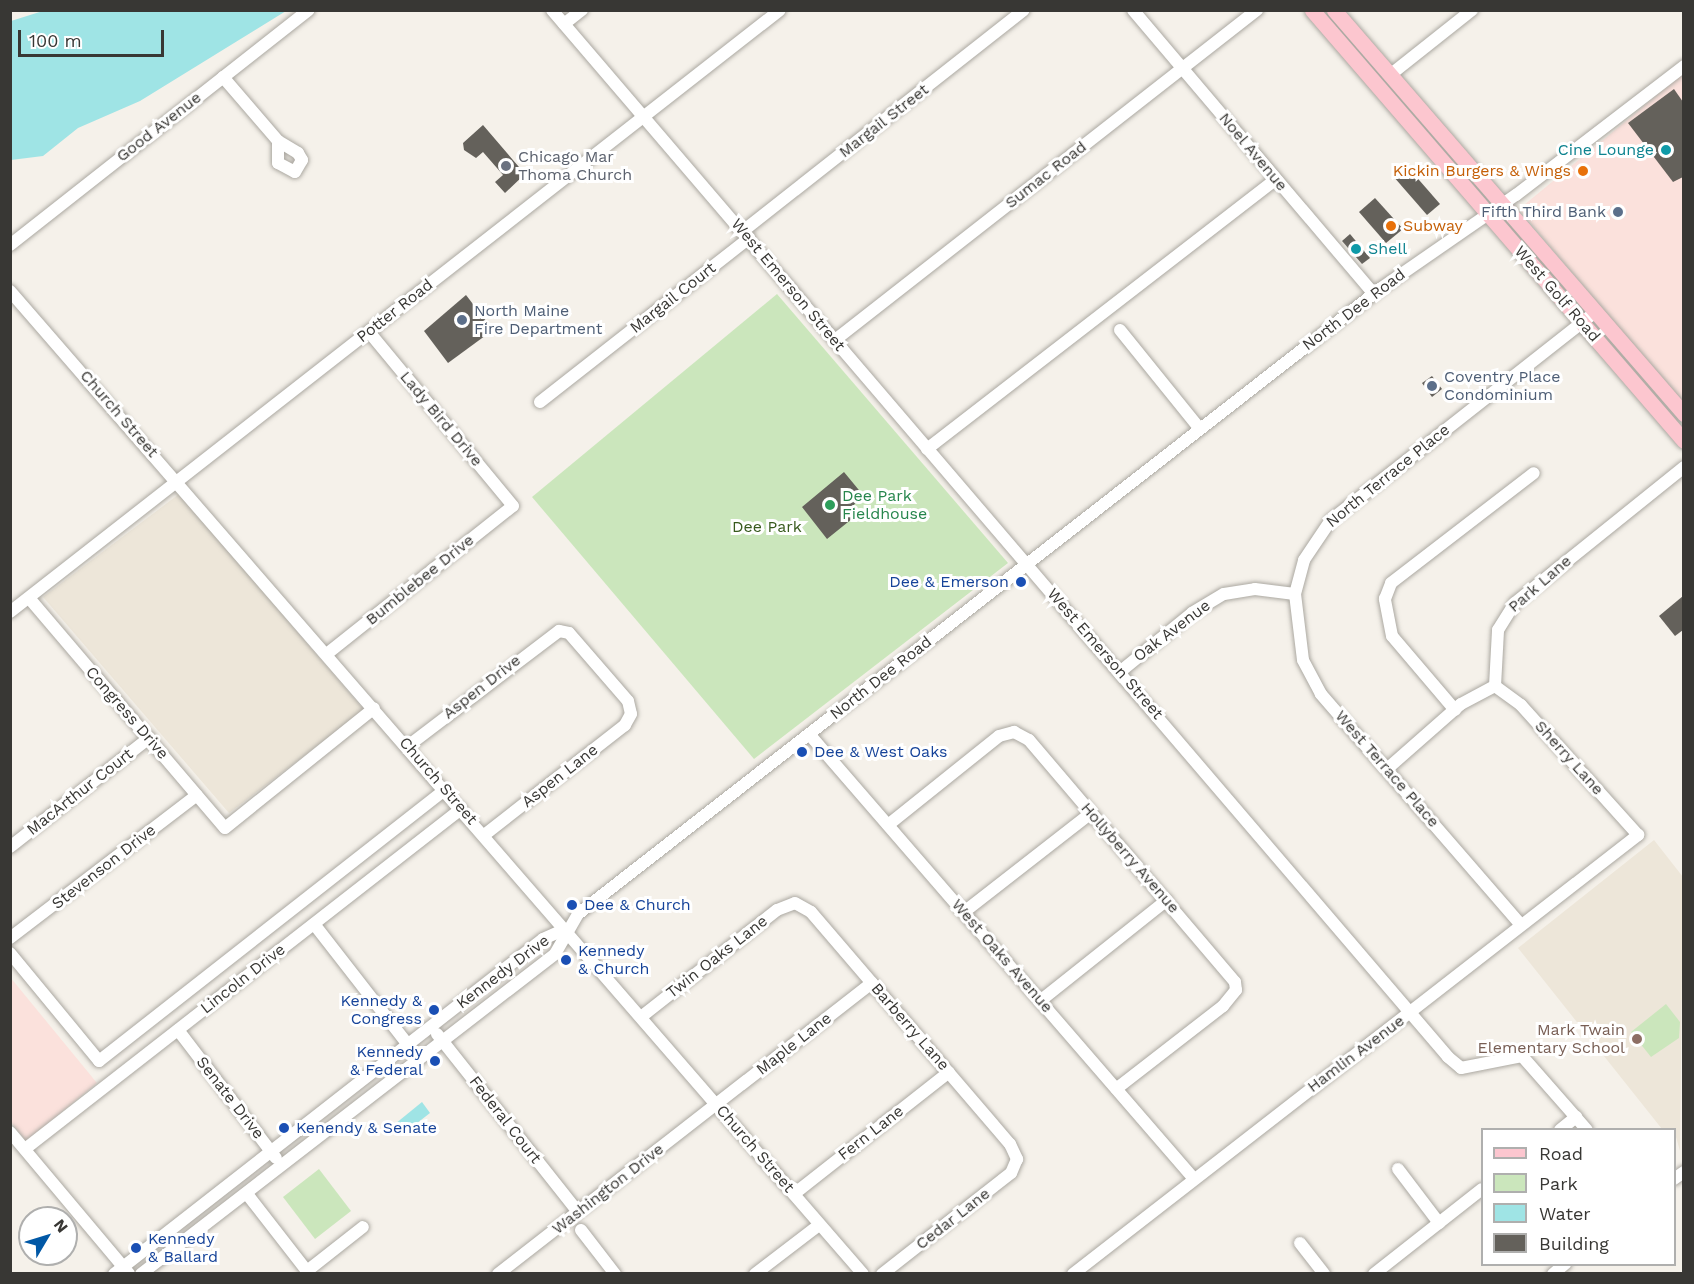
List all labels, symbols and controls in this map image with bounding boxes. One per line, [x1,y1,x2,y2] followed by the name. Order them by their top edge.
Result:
[21,18,166,56] scale bar
[29,30,82,51] text: 100 m
[835,80,933,162] street label: Margail Street
[113,88,205,166] street label: Good Avenue
[1214,109,1292,195] street label: Noel Avenue
[1002,137,1090,213] street label: Sumac Road
[1558,140,1654,160] place label: Cine Lounge
[1659,143,1673,157] marker: Cine Lounge
[518,147,632,185] place label: Chicago Mar Thoma Church
[499,159,513,173] marker: Chicago Mar Thoma Church
[1392,161,1571,181] place label: Kickin Burgers & Wings
[1576,164,1590,178] marker: Kickin Burgers & Wings
[1481,202,1606,222] place label: Fifth Third Bank
[1611,205,1625,219] marker: Fifth Third Bank
[727,215,849,355] street label: West Emerson Street
[1403,216,1463,236] place label: Subway
[1384,219,1398,233] marker: Subway
[1368,239,1407,259] place label: Shell
[1349,242,1363,256] marker: Shell
[1510,242,1604,346] street label: West Golf Road
[626,258,720,338] street label: Margail Court
[1299,265,1409,355] street label: North Dee Road
[353,275,437,347] street label: Potter Road
[474,301,603,339] place label: North Maine Fire Department
[455,313,469,327] marker: North Maine Fire Department
[76,366,162,462] street label: Church Street
[396,367,486,471] street label: Lady Bird Drive
[1444,367,1561,405] place label: Coventry Place Condominium
[1425,379,1439,393] marker: Coventry Place Condominium
[1322,420,1454,532] street label: North Terrace Place
[842,486,927,524] place label: Dee Park Fieldhouse
[823,498,837,512] marker: Dee Park Fieldhouse
[732,517,802,537] park label: Dee Park
[362,531,478,629] street label: Bumblebee Drive
[1504,551,1576,617] street label: Park Lane
[889,572,1009,592] place label: Dee & Emerson
[1014,575,1028,589] marker: Dee & Emerson
[1043,585,1167,723] street label: West Emerson Street
[1129,596,1215,666] street label: Oak Avenue
[826,632,936,724] street label: North Dee Road
[439,651,525,723] street label: Aspen Drive
[82,663,172,763] street label: Congress Drive
[1331,706,1443,832] street label: West Terrace Place
[1530,717,1608,799] street label: Sherry Lane
[395,733,481,829] street label: Church Street
[518,740,602,812] street label: Aspen Lane
[814,742,948,762] place label: Dee & West Oaks
[23,744,137,840] street label: MacArthur Court
[795,745,809,759] marker: Dee & West Oaks
[1076,798,1184,918] street label: Hollyberry Avenue
[48,820,160,914] street label: Stevenson Drive
[584,895,691,915] place label: Dee & Church
[947,895,1057,1017] street label: West Oaks Avenue
[565,898,579,912] marker: Dee & Church
[663,912,771,1002] street label: Twin Oaks Lane
[453,931,553,1013] street label: Kennedy Drive
[197,940,289,1018] street label: Lincoln Drive
[578,941,649,979] place label: Kennedy & Church
[559,953,573,967] marker: Kennedy & Church
[867,979,953,1075] street label: Barberry Lane
[340,991,422,1029] place label: Kennedy & Congress
[427,1003,441,1017] marker: Kennedy & Congress
[753,1009,835,1079] street label: Maple Lane
[1303,1011,1409,1097] street label: Hamlin Avenue
[1477,1020,1625,1058] place label: Mark Twain Elementary School
[1630,1032,1644,1046] marker: Mark Twain Elementary School
[350,1042,423,1080] place label: Kennedy & Federal
[192,1053,268,1143] street label: Senate Drive
[428,1054,442,1068] marker: Kennedy & Federal
[465,1072,545,1168] street label: Federal Court
[712,1101,798,1197] street label: Church Street
[834,1101,908,1165] street label: Fern Lane
[296,1118,437,1138] place label: Kenendy & Senate
[277,1121,291,1135] marker: Kenendy & Senate
[1481,1128,1676,1266] legend
[548,1139,668,1239] street label: Washington Drive
[1539,1143,1583,1164] text: Road
[1539,1173,1578,1194] text: Park
[912,1184,994,1254] street label: Cedar Lane
[1539,1203,1591,1224] text: Water
[18,1206,78,1266] north arrow
[50,1215,72,1236] text: N
[148,1229,218,1267] place label: Kennedy & Ballard
[1539,1233,1609,1254] text: Building
[129,1241,143,1255] marker: Kennedy & Ballard

